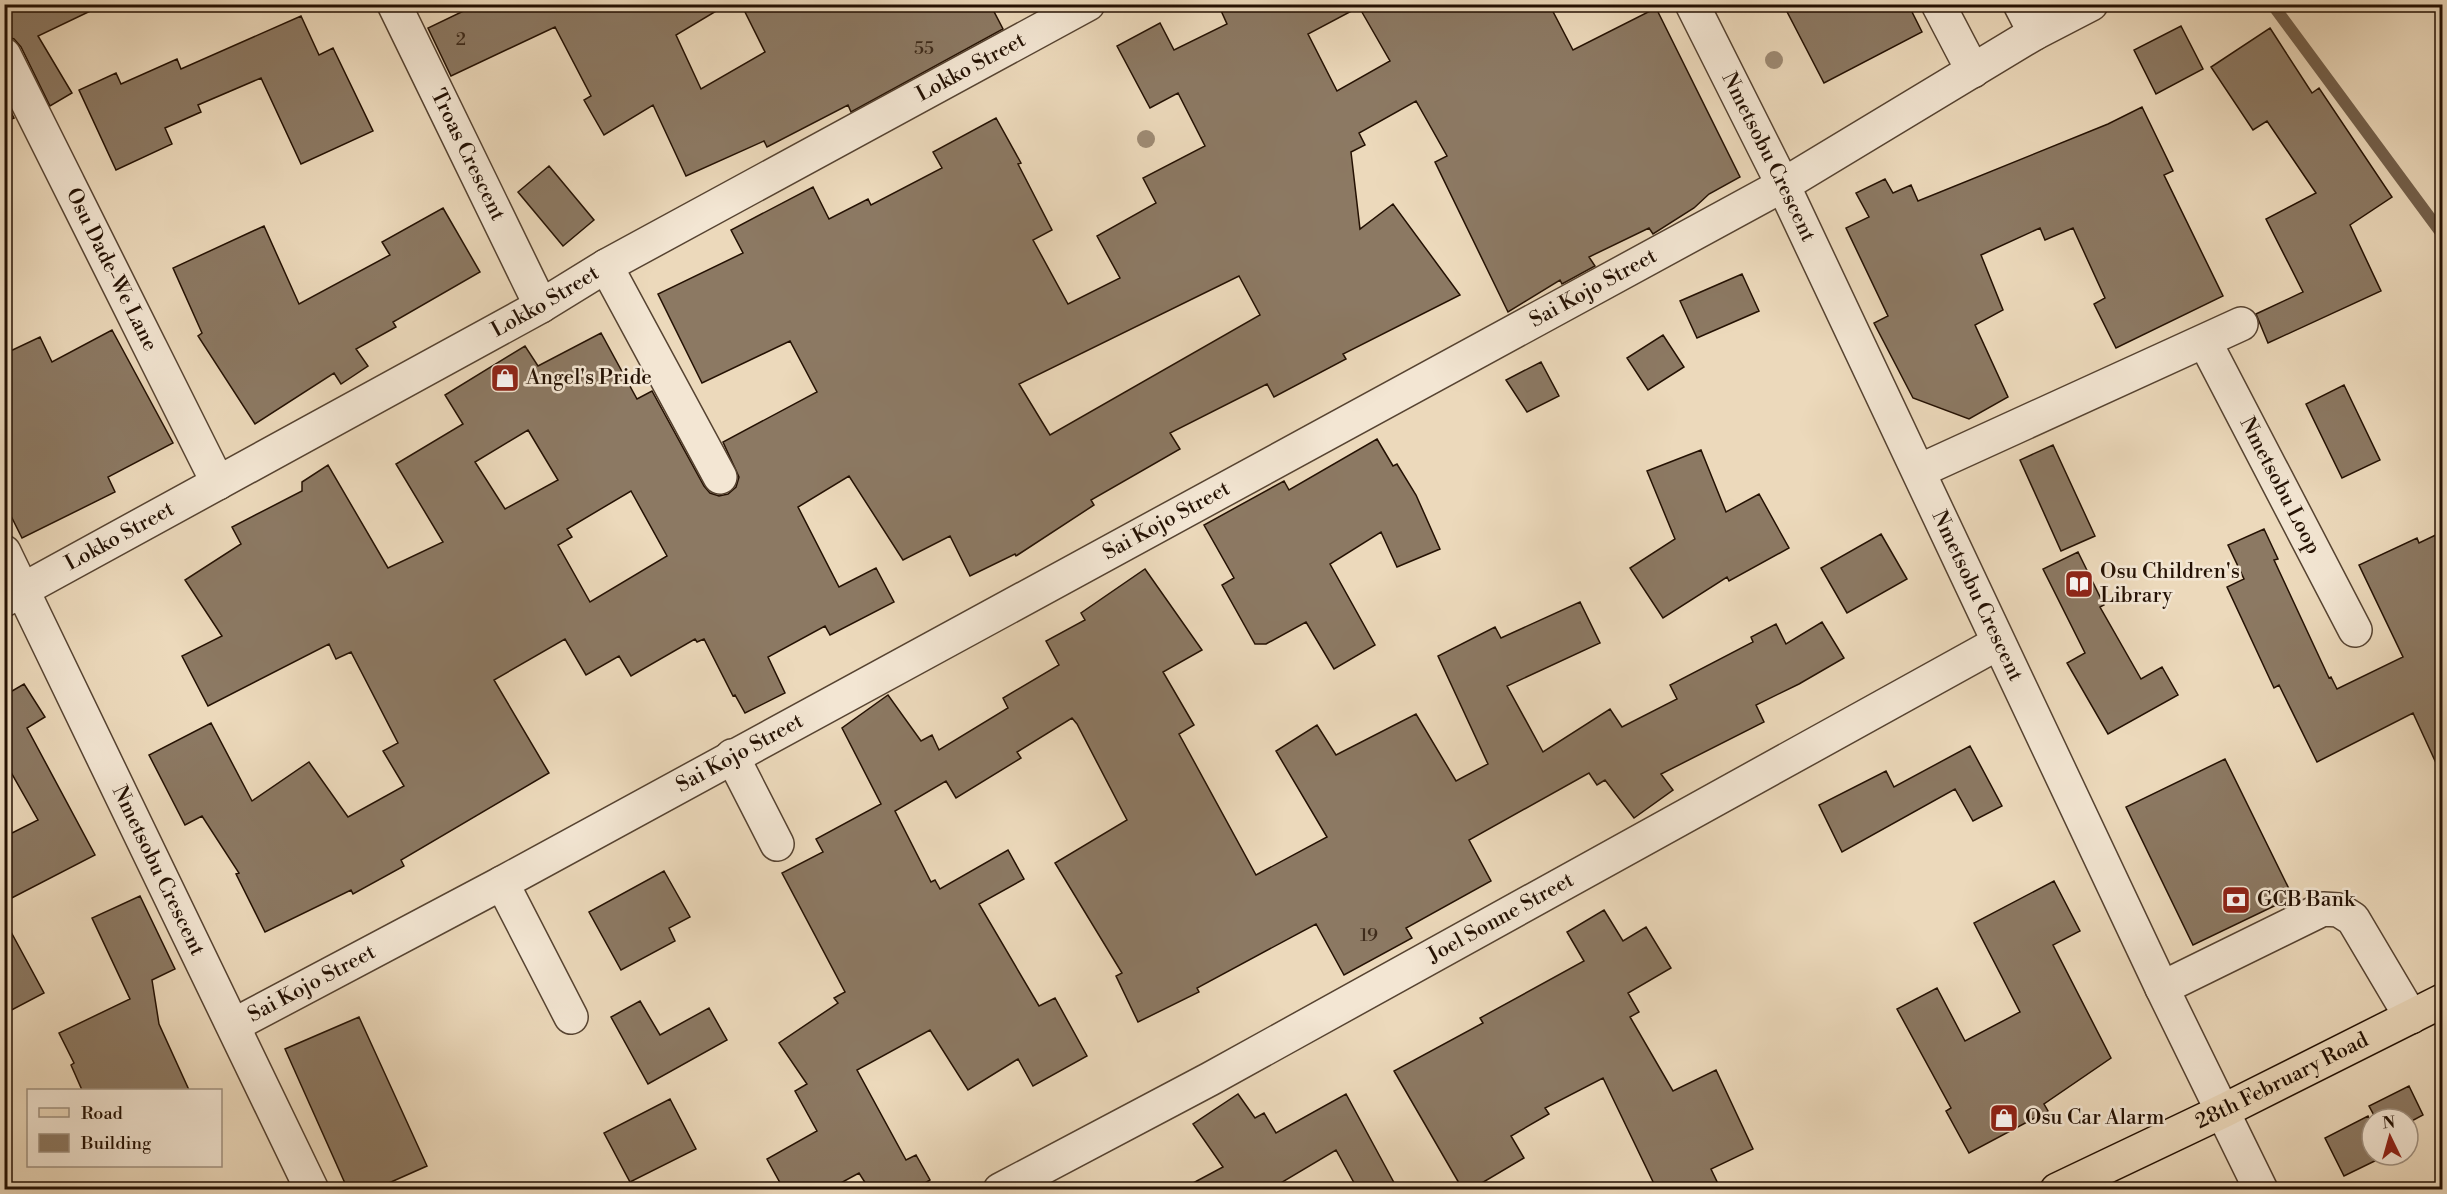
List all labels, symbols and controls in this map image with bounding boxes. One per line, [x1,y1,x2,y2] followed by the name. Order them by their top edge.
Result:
[912,27,1031,108] street label: Lokko Street
[456,28,466,51] house number: 2
[914,37,934,60] house number: 55
[1715,68,1821,246] street label: Nmetsobu Crescent
[425,85,511,226] street label: Troas Crescent
[60,184,163,356] street label: Osu Dade-We Lane
[1525,243,1662,334] street label: Sai Kojo Street
[487,260,605,344] street label: Lokko Street
[489,362,521,394] shop icon: Angel's Pride
[525,365,652,391] place label: Angel's Pride
[2233,413,2326,559] street label: Nmetsobu Loop
[1098,476,1235,566] street label: Sai Kojo Street
[61,496,179,577] street label: Lokko Street
[1926,506,2029,686] street label: Nmetsobu Crescent
[2100,559,2240,609] place label: Osu Children's Library
[2063,568,2095,600] library icon: Osu Children's Library
[672,708,808,799] street label: Sai Kojo Street
[106,782,210,961] street label: Nmetsobu Crescent
[1422,867,1579,969] street label: Joel Sonne Street
[2220,884,2252,916] bank icon: GCB Bank
[2257,887,2356,913] place label: GCB Bank
[1360,924,1378,947] house number: 19
[243,939,381,1028] street label: Sai Kojo Street
[2191,1027,2373,1135] street label: 28th February Road
[27,1089,222,1167] legend
[81,1102,124,1125] text: Road
[1988,1102,2020,1134] shop icon: Osu Car Alarm
[2025,1105,2165,1131] place label: Osu Car Alarm
[2360,1107,2420,1167] north arrow
[2382,1113,2396,1134] text: N
[80,1132,152,1155] text: Building

